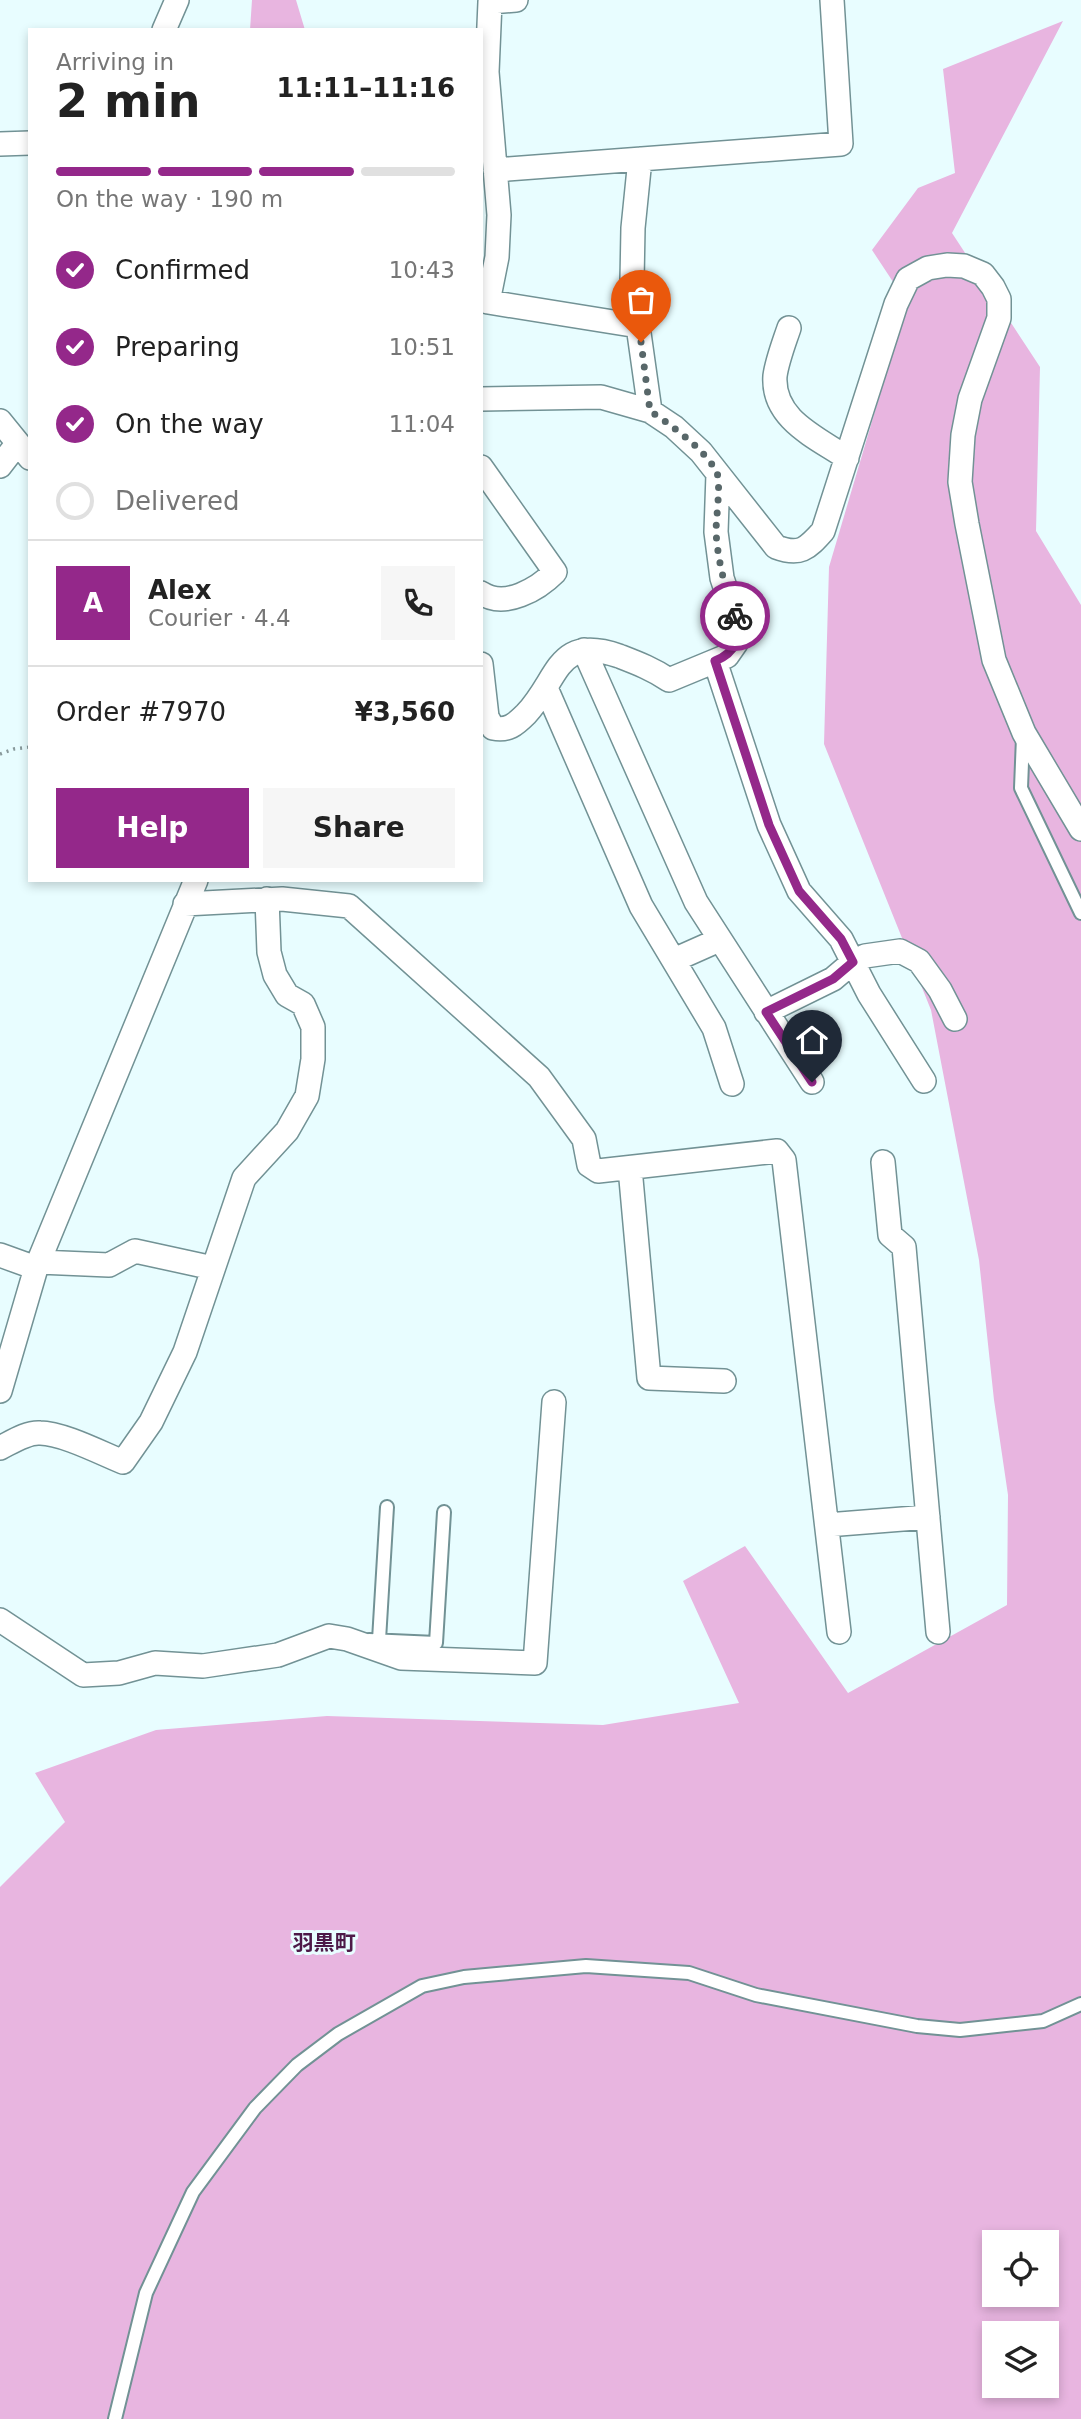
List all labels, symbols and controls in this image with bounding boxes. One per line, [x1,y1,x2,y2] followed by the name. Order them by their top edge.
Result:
[56,49,174,75] text: Arriving in
[276,73,455,103] text: 11:11–11:16
[56,74,200,128] text: 2 min
[56,186,283,212] text: On the way · 190 m
[56,251,94,289] icon: check
[115,255,250,285] text: Confirmed
[389,257,455,283] text: 10:43
[611,270,671,342] pin
[622,281,660,319] icon: bag
[56,328,94,366] icon: check
[115,332,240,362] text: Preparing
[389,334,455,360] text: 10:51
[56,405,94,443] icon: check
[115,409,264,439] text: On the way
[389,411,455,437] text: 11:04
[115,486,239,516] text: Delivered
[381,566,455,640] button: phone
[148,575,211,605] text: Alex
[700,581,770,651] courier
[83,588,103,618] text: A
[716,597,754,635] icon: bike
[148,605,291,631] text: Courier · 4.4
[56,697,226,727] text: Order #7970
[355,697,455,727] text: ¥3,560
[56,788,249,868] button: Help
[263,788,455,868] button: Share
[782,1010,842,1082] pin
[793,1021,831,1059] icon: home
[293,1931,356,1955] district label: 羽黒町
[982,2230,1059,2398] map controls
[982,2230,1059,2307] button: locate
[982,2321,1059,2398] button: layers

